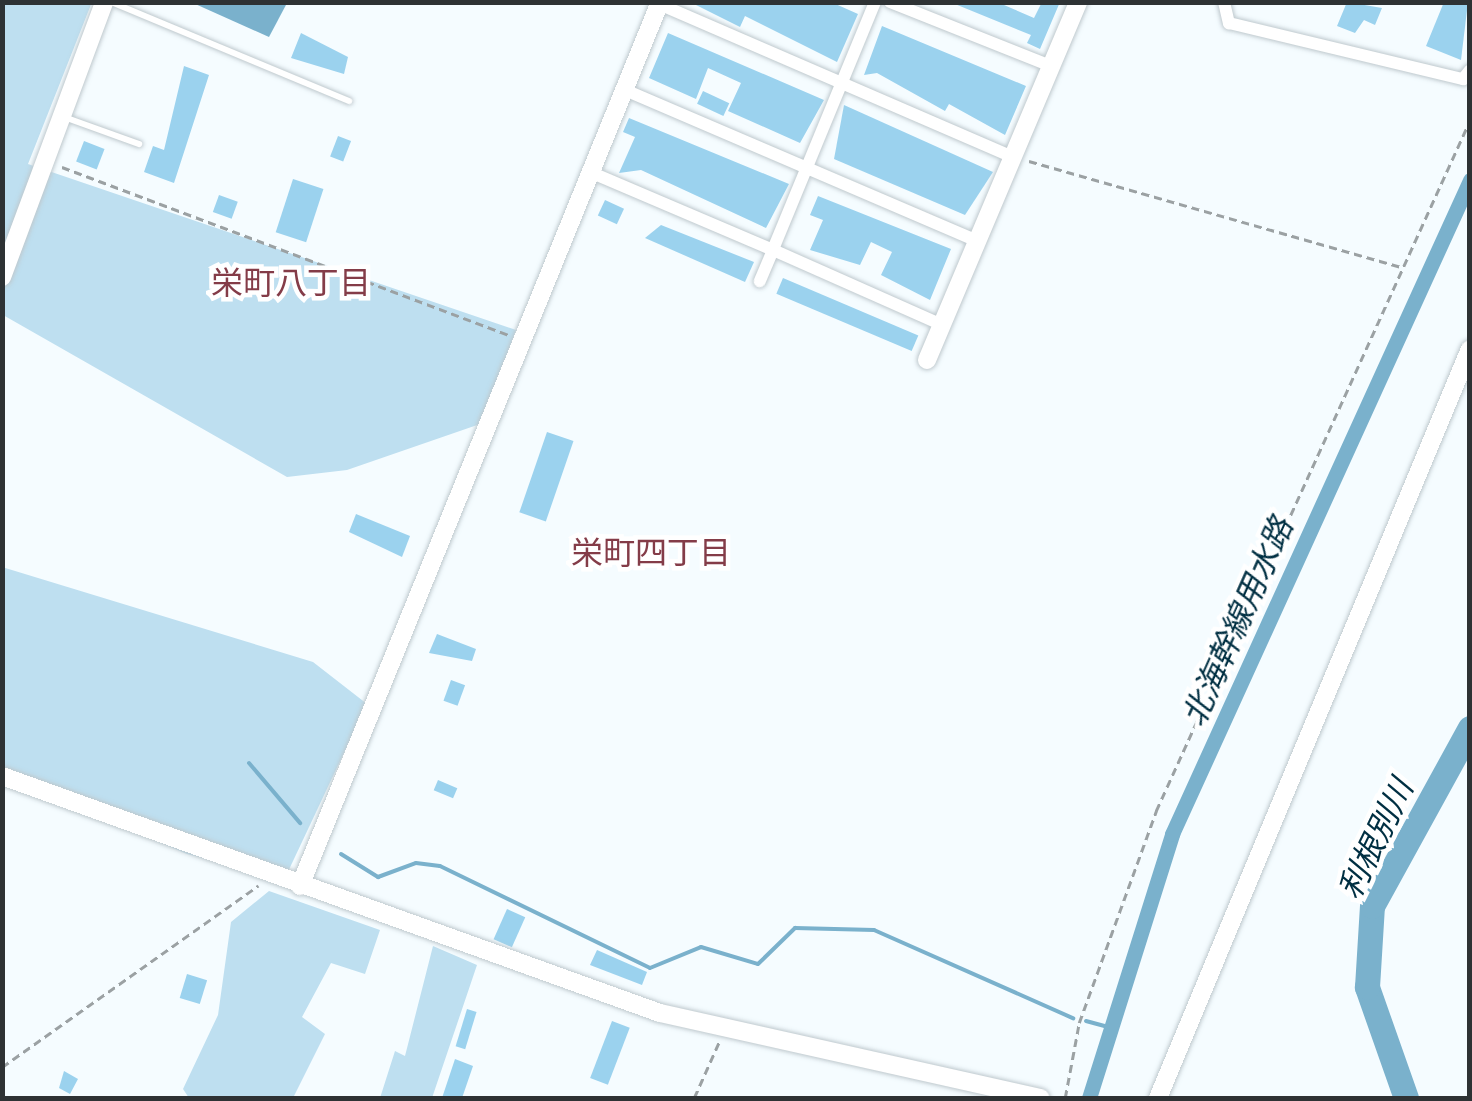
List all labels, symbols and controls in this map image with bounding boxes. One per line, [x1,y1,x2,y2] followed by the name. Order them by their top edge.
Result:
[211,264,371,302] district label: 栄町八丁目
[1175,512,1301,732] water label: 北海幹線用水路
[571,534,731,572] district label: 栄町四丁目
[1331,773,1421,905] water label: 利根別川

